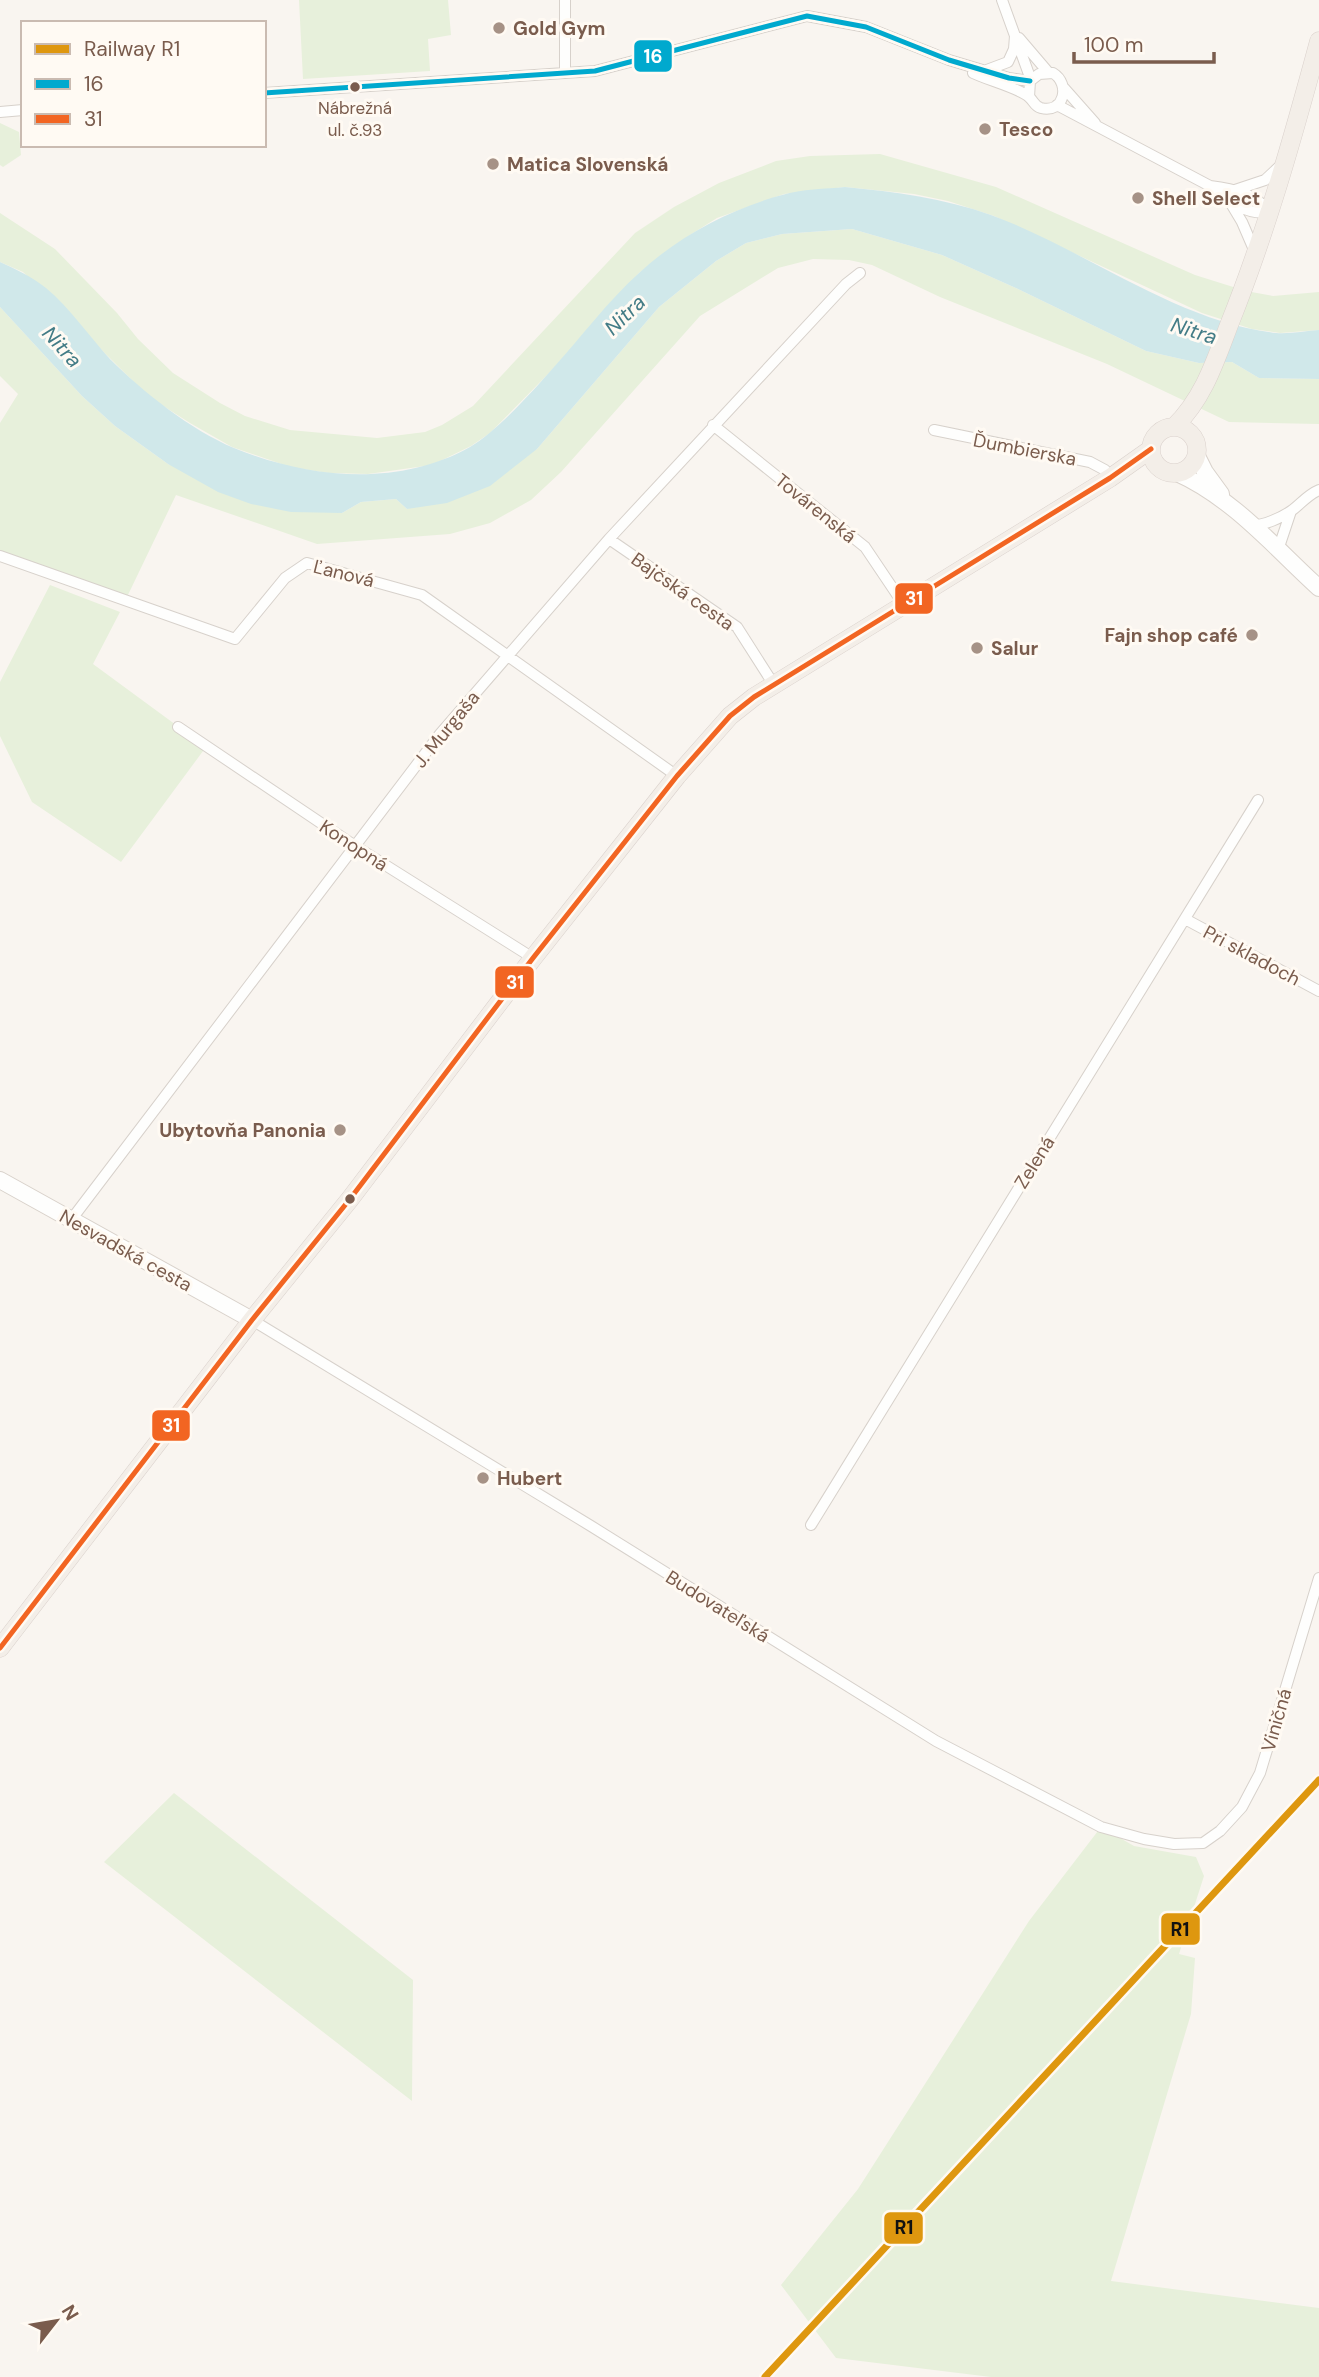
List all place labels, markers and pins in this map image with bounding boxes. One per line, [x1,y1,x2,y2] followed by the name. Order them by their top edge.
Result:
[513,16,606,41] place label: Gold Gym
[491,20,507,36] marker: Gold Gym
[348,80,362,94] marker: Nábrežná ul. č.93
[318,97,392,141] place label: Nábrežná ul. č.93
[999,117,1053,142] place label: Tesco
[977,121,993,137] marker: Tesco
[507,152,668,177] place label: Matica Slovenská
[485,156,501,172] marker: Matica Slovenská
[1152,186,1260,211] place label: Shell Select
[1130,190,1146,206] marker: Shell Select
[1105,623,1238,648] place label: Fajn shop café
[1244,627,1260,643] marker: Fajn shop café
[991,636,1038,661] place label: Salur
[969,640,985,656] marker: Salur
[159,1118,326,1143] place label: Ubytovňa Panonia
[332,1122,348,1138] marker: Ubytovňa Panonia
[343,1192,357,1206] unlabelled marker
[497,1466,562,1491] place label: Hubert
[475,1470,491,1486] marker: Hubert

